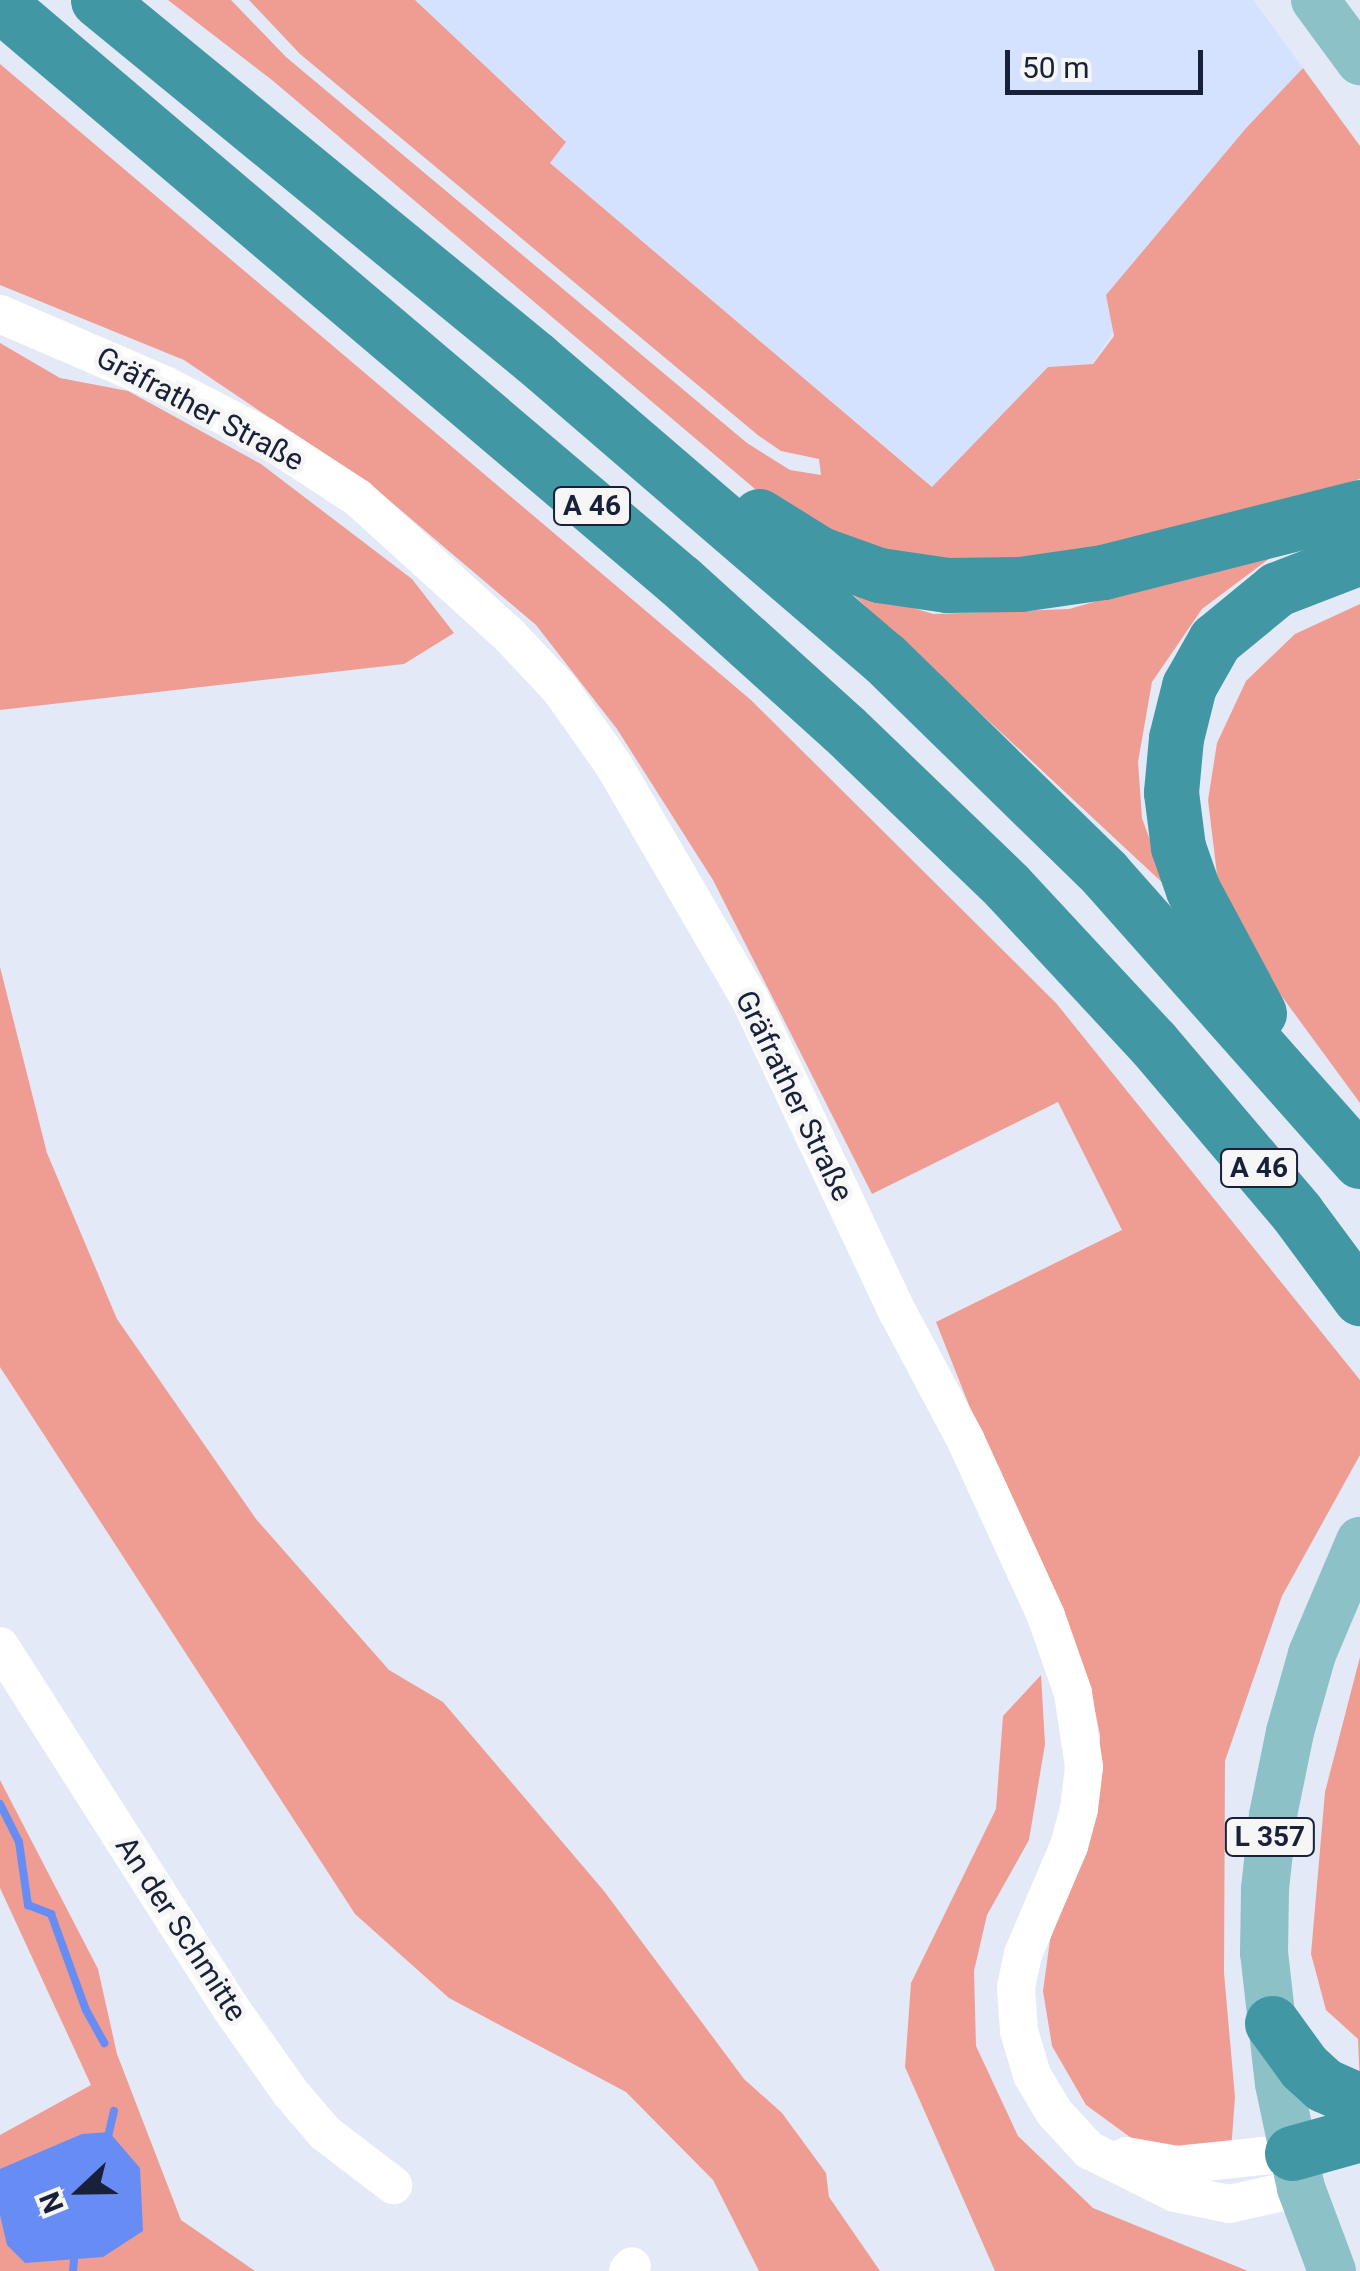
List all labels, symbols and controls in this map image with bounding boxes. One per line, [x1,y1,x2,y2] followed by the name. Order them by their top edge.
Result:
[1010,30,1208,92] scale bar
[1022,50,1089,85] text: 50 m
[90,339,310,479] street label: Gräfrather Straße
[552,483,632,529] road number: A 46
[727,985,861,1207] street label: Gräfrather Straße
[1219,1145,1299,1191] road number: A 46
[1222,1814,1318,1860] road number: L 357
[108,1830,254,2028] street label: An der Schmitte
[30,2141,130,2241] north arrow
[33,2187,71,2218] text: N

